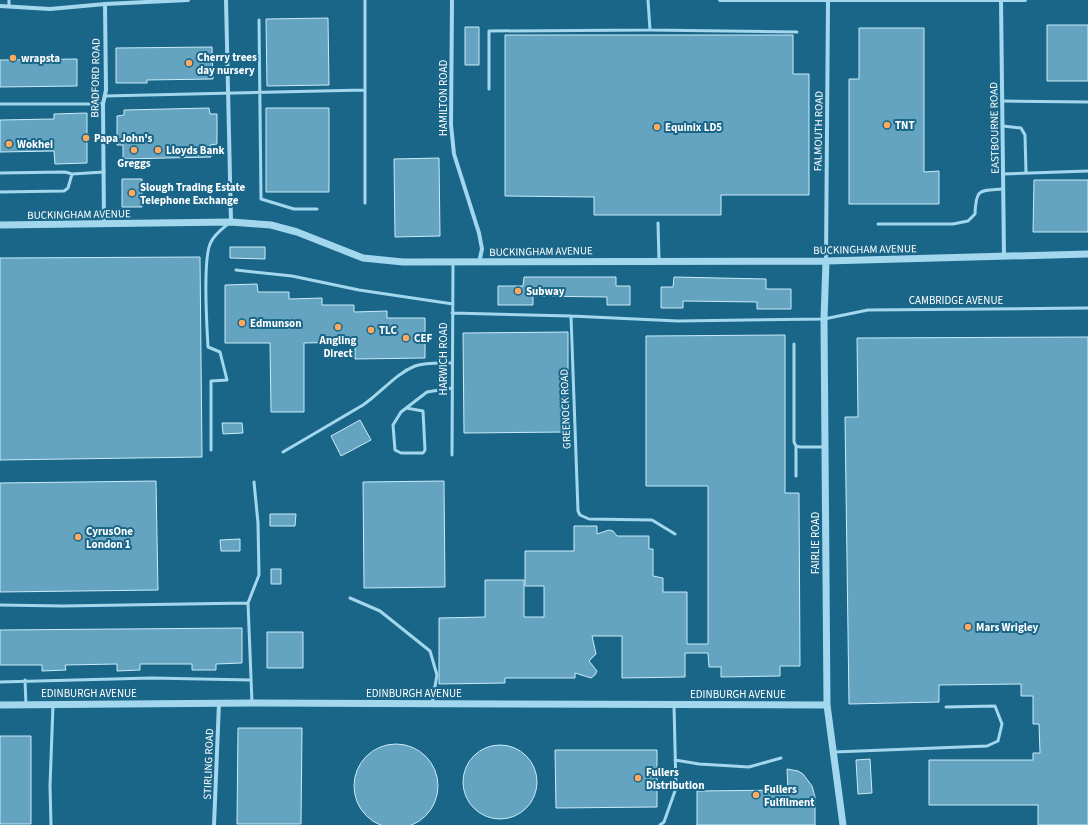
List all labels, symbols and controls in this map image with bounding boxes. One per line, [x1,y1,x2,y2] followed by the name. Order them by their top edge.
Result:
[87,38,104,118] street label: BRADFORD ROAD
[197,50,257,78] place label: Cherry trees day nursery
[21,51,60,66] place label: wrapsta
[8,53,18,63] marker: wrapsta
[184,58,194,68] marker: Cherry trees day nursery
[436,60,451,136] street label: HAMILTON ROAD
[986,82,1003,174] street label: EASTBOURNE ROAD
[810,91,827,171] street label: FALMOUTH ROAD
[895,118,915,133] place label: TNT
[665,120,722,135] place label: Equinix LD5
[882,120,892,130] marker: TNT
[652,122,662,132] marker: Equinix LD5
[94,131,153,146] place label: Papa John's
[81,133,91,143] marker: Papa John's
[17,137,53,152] place label: Wokhei
[4,139,14,149] marker: Wokhei
[166,143,225,158] place label: Lloyds Bank
[129,145,139,155] marker: Greggs
[153,145,163,155] marker: Lloyds Bank
[117,156,151,171] place label: Greggs
[140,180,245,208] place label: Slough Trading Estate Telephone Exchange
[127,188,137,198] marker: Slough Trading Estate Telephone Exchange
[27,206,131,223] street label: BUCKINGHAM AVENUE
[813,241,917,258] street label: BUCKINGHAM AVENUE
[489,243,593,260] street label: BUCKINGHAM AVENUE
[526,284,565,299] place label: Subway
[513,286,523,296] marker: Subway
[909,293,1004,308] street label: CAMBRIDGE AVENUE
[250,316,301,331] place label: Edmunson
[237,318,247,328] marker: Edmunson
[333,322,343,332] marker: Angling Direct
[436,322,451,395] street label: HARWICH ROAD
[379,323,397,338] place label: TLC
[366,325,376,335] marker: TLC
[414,331,432,346] place label: CEF
[319,333,357,361] place label: Angling Direct
[401,333,411,343] marker: CEF
[557,368,574,449] street label: GREENOCK ROAD
[808,511,823,574] street label: FAIRLIE ROAD
[86,524,133,552] place label: CyrusOne London 1
[73,532,83,542] marker: CyrusOne London 1
[976,620,1039,635] place label: Mars Wrigley
[963,622,973,632] marker: Mars Wrigley
[41,686,137,701] street label: EDINBURGH AVENUE
[366,686,462,701] street label: EDINBURGH AVENUE
[690,687,786,702] street label: EDINBURGH AVENUE
[200,728,217,800] street label: STIRLING ROAD
[646,765,705,793] place label: Fullers Distribution
[633,773,643,783] marker: Fullers Distribution
[764,782,815,810] place label: Fullers Fulfilment
[751,790,761,800] marker: Fullers Fulfilment

